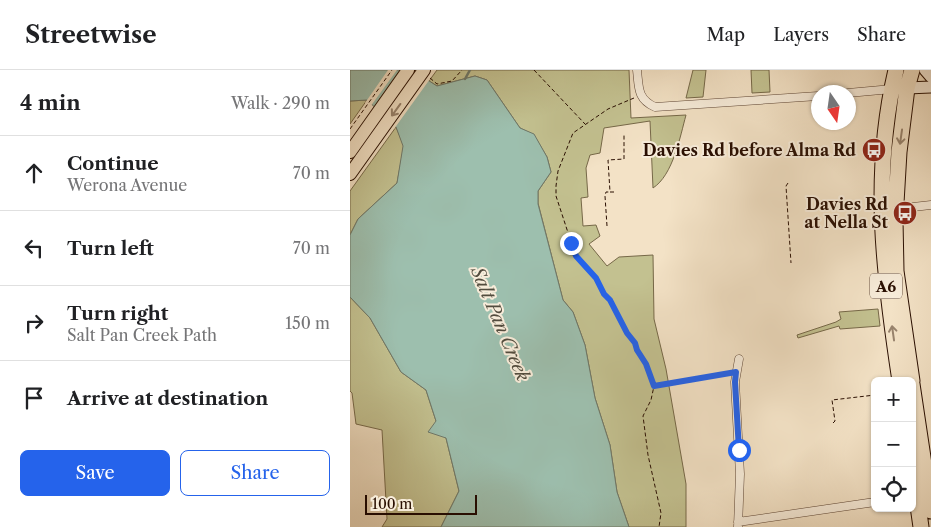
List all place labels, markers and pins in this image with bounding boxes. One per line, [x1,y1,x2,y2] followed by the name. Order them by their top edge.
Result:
[861,137,887,163] bus stop icon: Davies Rd before Alma Rd
[643,140,856,160] place label: Davies Rd before Alma Rd
[804,194,889,232] place label: Davies Rd at Nella St
[892,200,918,226] bus stop icon: Davies Rd at Nella St

